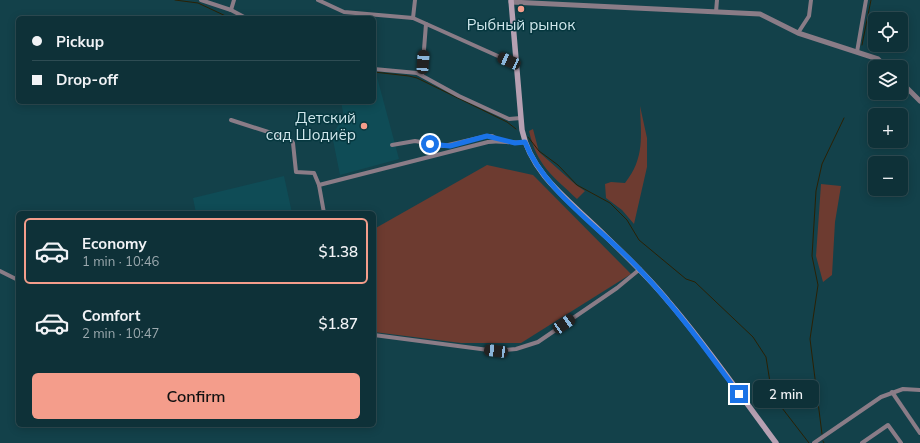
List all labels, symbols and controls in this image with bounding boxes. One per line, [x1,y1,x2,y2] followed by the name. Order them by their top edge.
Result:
[516,4,526,14] marker: Рыбный рынок
[868,12,908,196] map controls
[868,12,908,52] button: locate
[467,15,576,34] place label: Рыбный рынок
[56,32,104,51] text: Pickup
[416,50,430,74] car
[496,51,522,71] car
[868,60,908,100] button: layers
[56,70,118,89] text: Drop-off
[266,108,356,144] place label: Детский сад Шодиёр
[868,108,908,148] button: +
[359,121,369,131] marker: Детский сад Шодиёр
[421,135,439,153] route start
[868,156,908,196] button: −
[34,233,70,269] icon: car
[82,234,147,253] text: Economy
[318,242,358,261] text: $1.38
[82,253,159,269] text: 1 min · 10:46
[34,305,70,341] icon: car
[82,306,140,325] text: Comfort
[551,312,577,336] car
[318,314,358,333] text: $1.87
[82,325,159,341] text: 2 min · 10:47
[483,344,509,358] car
[32,373,360,419] button: Confirm
[753,380,819,408] callout: 2 min
[730,385,748,403] route end
[769,386,803,402] text: 2 min

